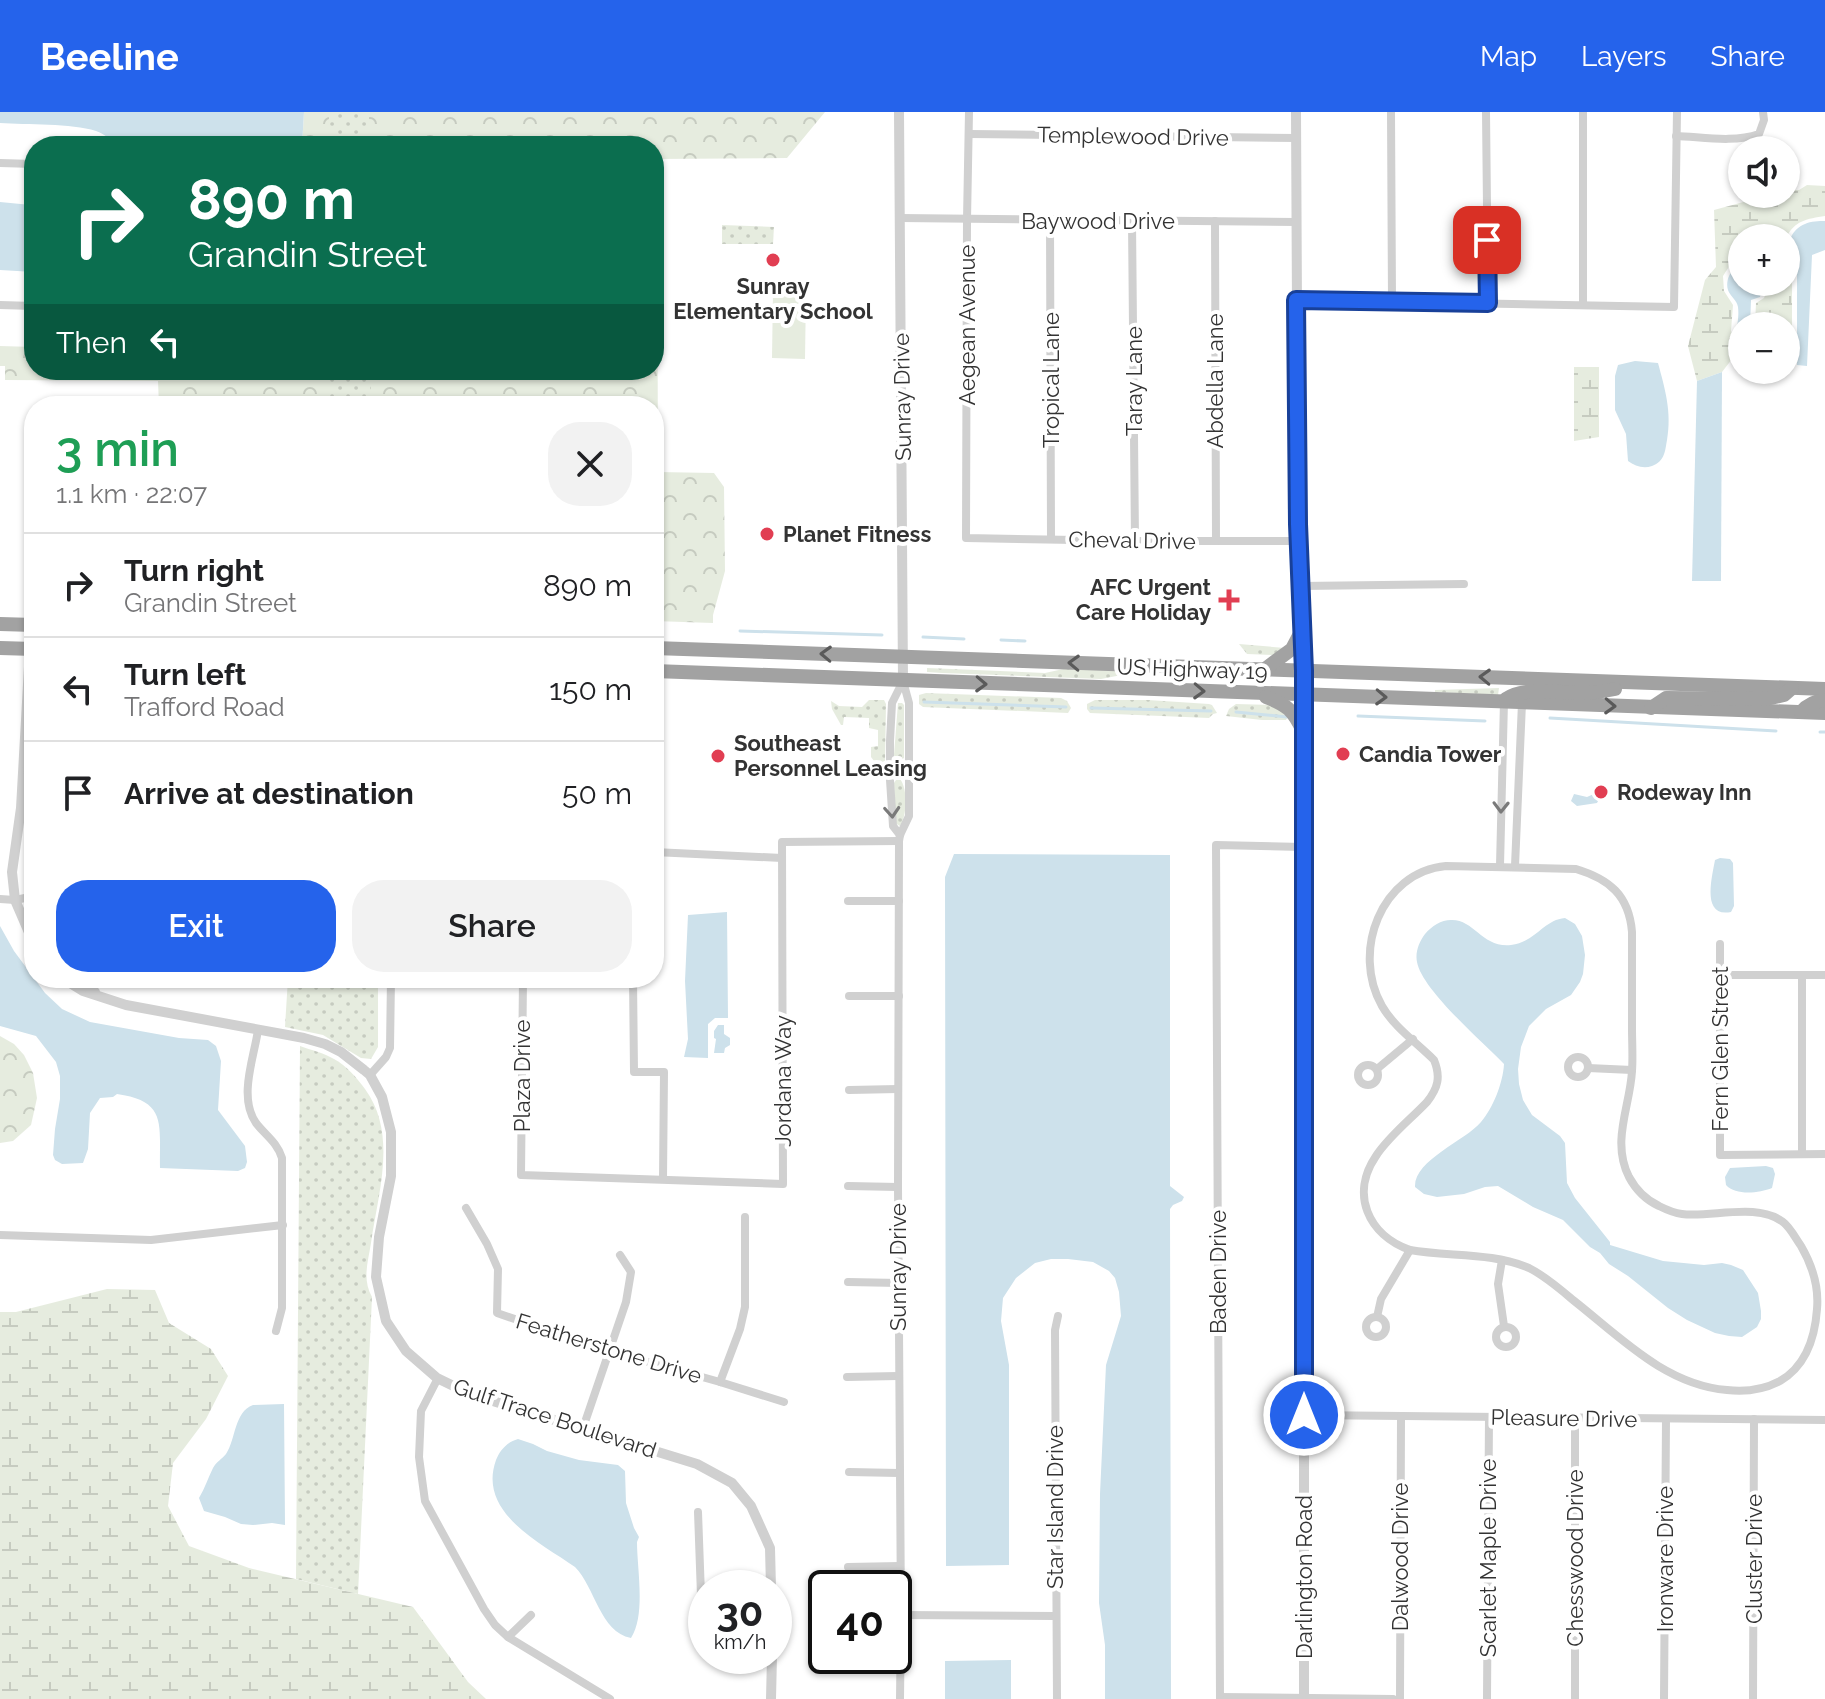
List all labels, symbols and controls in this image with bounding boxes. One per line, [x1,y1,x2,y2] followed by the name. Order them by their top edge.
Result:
[40,34,179,79] text: Beeline
[1480,40,1537,73] text: Map
[1581,40,1667,73] text: Layers
[1711,40,1785,73] text: Share
[1037,121,1229,151] street label: Templewood Drive
[1728,136,1800,384] map controls
[1728,136,1800,208] button: sound
[188,166,355,232] text: 890 m
[56,168,160,272] icon: right
[1453,206,1521,274] pin
[1021,208,1175,234] street label: Baywood Drive
[1465,218,1509,262] icon: arrive
[1728,224,1800,296] button: +
[188,233,427,275] text: Grandin Street
[954,244,980,405] street label: Aegean Avenue
[764,251,782,269] marker: Sunray Elementary School
[673,273,874,324] place label: Sunray Elementary School
[1038,312,1064,448] street label: Tropical Lane
[1728,312,1800,384] button: −
[1202,313,1228,449] street label: Abdella Lane
[143,320,187,364] icon: left
[56,325,127,360] text: Then
[1121,326,1147,436] street label: Taray Lane
[888,333,916,461] street label: Sunray Drive
[56,421,179,477] text: 3 min
[548,422,632,506] button: close
[56,479,207,509] text: 1.1 km · 22:07
[783,521,931,547] place label: Planet Fitness
[758,525,776,543] marker: Planet Fitness
[1068,526,1196,554] street label: Cheval Drive
[124,553,264,588] text: Turn right
[56,563,100,607] icon: right
[543,568,632,603] text: 890 m
[1076,574,1212,625] place label: AFC Urgent Care Holiday
[124,588,297,618] text: Grandin Street
[1218,589,1240,611] marker: AFC Urgent Care Holiday
[819,645,832,662] one-way arrow
[1116,653,1268,685] street label: US Highway 19
[1067,654,1080,671] one-way arrow
[124,657,246,692] text: Turn left
[56,667,100,711] icon: left
[1478,669,1491,686] one-way arrow
[549,672,632,707] text: 150 m
[975,675,988,692] one-way arrow
[1193,683,1206,700] one-way arrow
[1375,689,1388,706] one-way arrow
[124,692,285,722] text: Trafford Road
[1604,698,1617,715] one-way arrow
[734,730,927,781] place label: Southeast Personnel Leasing
[1359,741,1502,767] place label: Candia Tower
[1334,745,1352,763] marker: Candia Tower
[709,747,727,765] marker: Southeast Personnel Leasing
[56,771,100,815] icon: arrive
[124,776,414,811] text: Arrive at destination
[562,776,632,811] text: 50 m
[1617,779,1752,805] place label: Rodeway Inn
[1592,783,1610,801] marker: Rodeway Inn
[1492,801,1509,814] one-way arrow
[883,806,900,819] one-way arrow
[56,880,336,972] button: Exit
[352,880,632,972] button: Share
[1707,966,1733,1132] street label: Fern Glen Street
[770,1015,796,1147] street label: Jordana Way
[509,1020,535,1132] street label: Plaza Drive
[885,1203,911,1331] street label: Sunray Drive
[1205,1210,1231,1334] street label: Baden Drive
[513,1307,705,1389] street label: Featherstone Drive
[450,1373,660,1463] street label: Gulf Trace Boulevard
[1262,1373,1346,1457] position arrow
[1490,1404,1638,1432] street label: Pleasure Drive
[1042,1425,1068,1589] street label: Star Island Drive
[1475,1459,1501,1657] street label: Scarlet Maple Drive
[1562,1469,1588,1647] street label: Chesswood Drive
[1387,1483,1413,1631] street label: Dalwood Drive
[1652,1486,1678,1632] street label: Ironware Drive
[1741,1494,1767,1624] street label: Cluster Drive
[1291,1495,1317,1659] street label: Darlington Road
[808,1570,912,1674] speed limit sign: 40
[717,1588,763,1635] text: 30
[714,1630,766,1654] text: km/h

